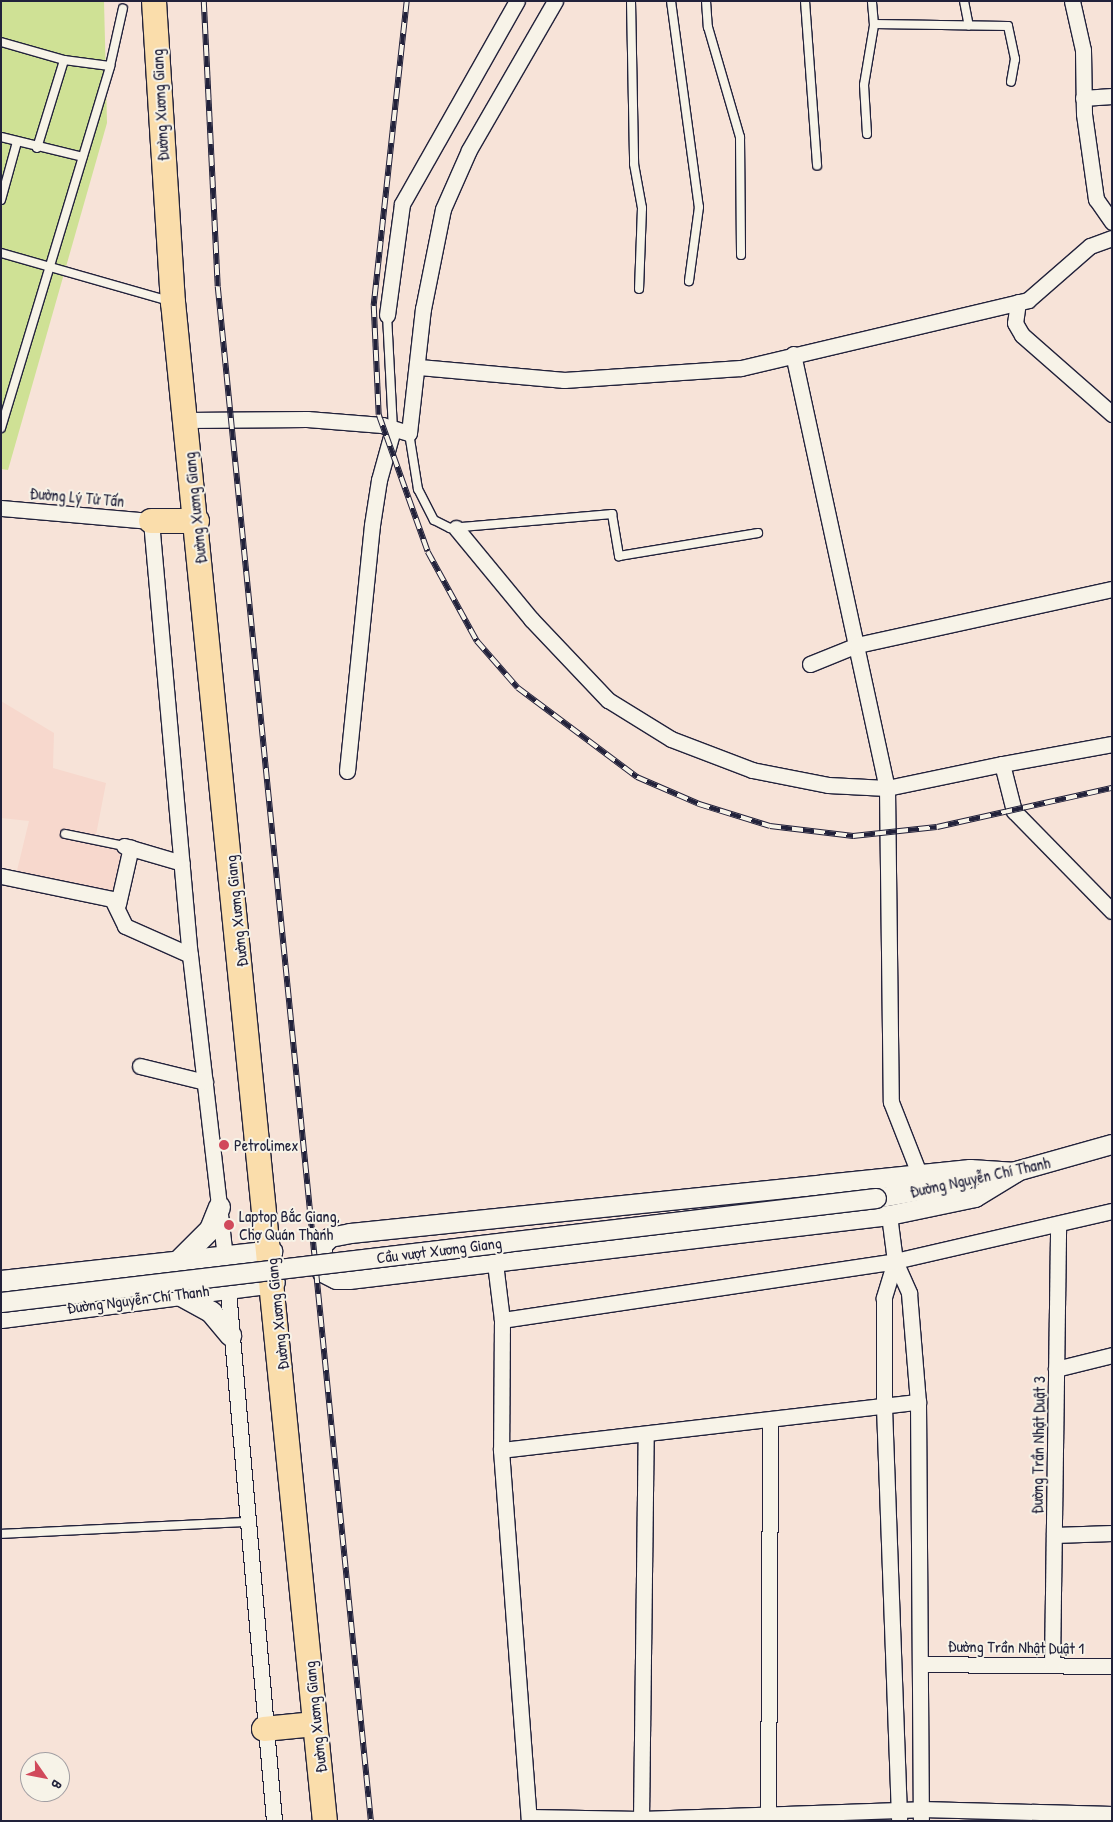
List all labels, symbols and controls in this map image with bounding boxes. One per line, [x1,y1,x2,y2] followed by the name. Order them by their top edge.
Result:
[147,49,173,161] street label: Đường Xương Giang
[180,451,210,565] street label: Đường Xương Giang
[29,483,125,511] street label: Đường Lý Tử Tấn
[221,854,251,968] street label: Đường Xương Giang
[234,1135,298,1155] place label: Petrolimex
[218,1139,230,1151] marker: Petrolimex
[908,1153,1052,1201] street label: Đường Nguyễn Chí Thanh
[239,1206,340,1244] place label: Laptop Bắc Giang, Chợ Quán Thành
[223,1219,235,1231] marker: Laptop Bắc Giang, Chợ Quán Thành
[375,1233,503,1267] street label: Cầu vượt Xương Giang
[262,1257,292,1371] street label: Đường Xương Giang
[66,1281,210,1317] street label: Đường Nguyễn Chí Thanh
[1027,1376,1049,1514] street label: Đường Trần Nhật Duật 3
[948,1636,1084,1658] street label: Đường Trần Nhật Duật 1
[300,1660,330,1774] street label: Đường Xương Giang
[20,1752,70,1802] north arrow
[47,1777,67,1793] text: B

